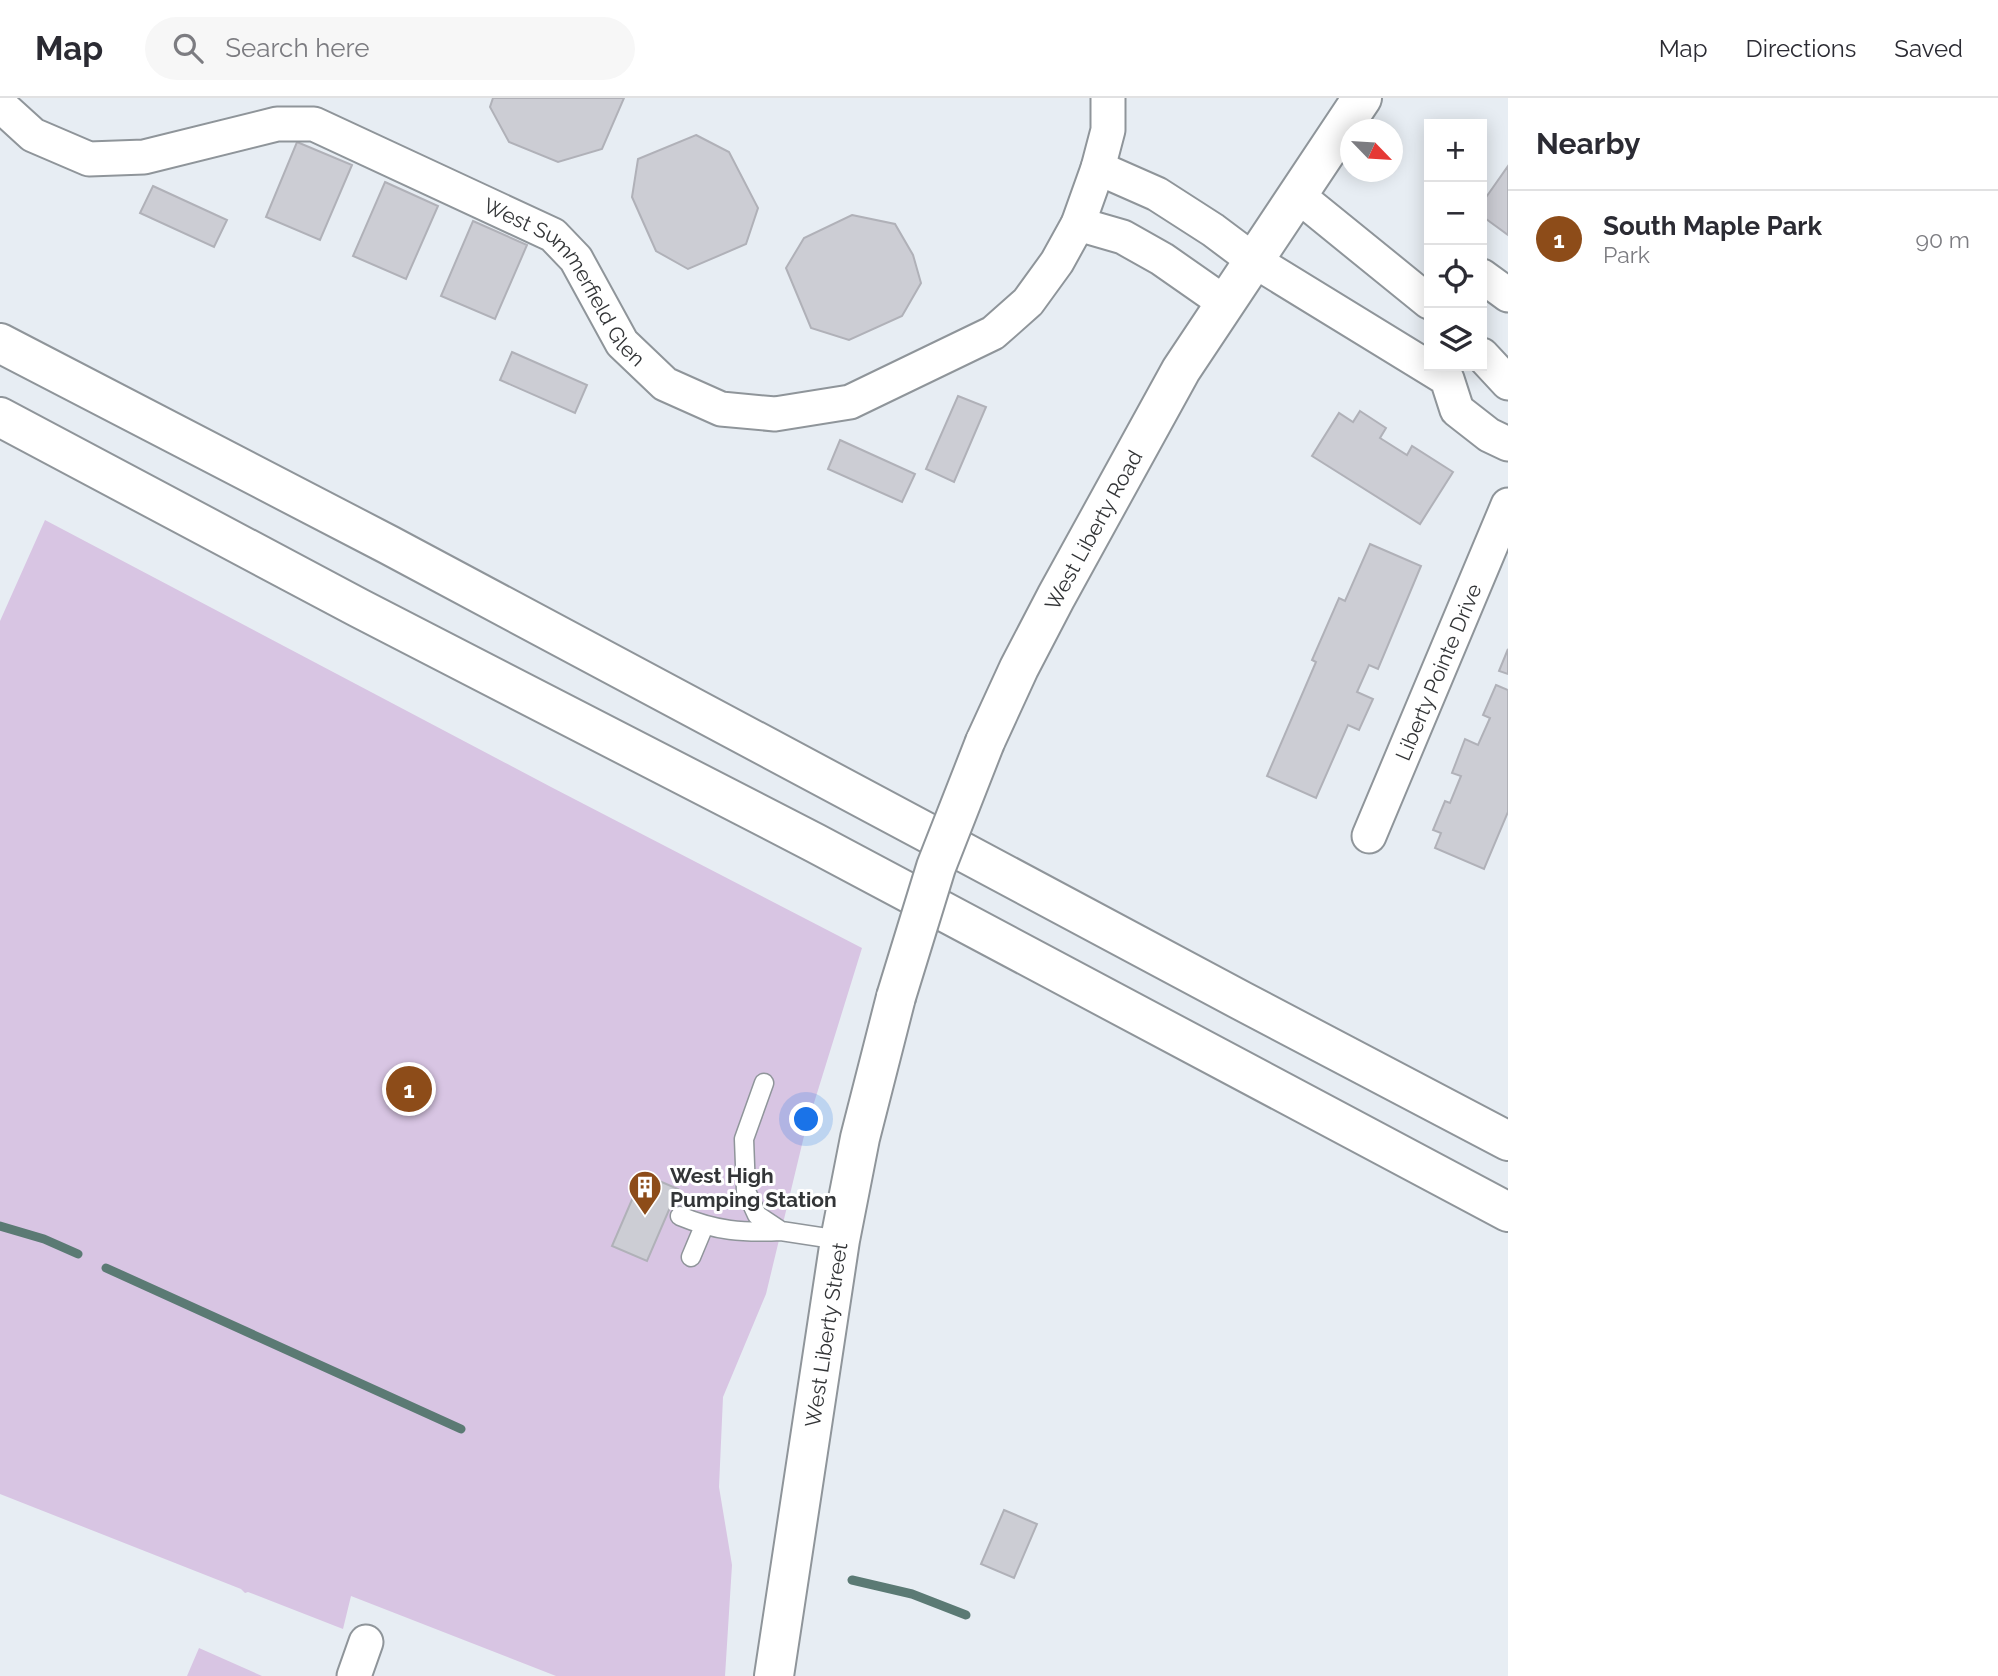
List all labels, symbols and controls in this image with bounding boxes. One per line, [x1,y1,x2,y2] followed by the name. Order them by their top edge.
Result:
[145,17,635,80] search box
[35,29,103,68] text: Map
[169,29,207,67] icon: search
[225,33,370,63] text: Search here
[1659,34,1708,63] text: Map
[1746,34,1856,63] text: Directions
[1894,34,1963,63] text: Saved
[1340,119,1403,182] north arrow
[1424,119,1487,371] map controls
[1424,119,1487,182] button: +
[1536,126,1640,161] text: Nearby
[1424,182,1487,245] button: −
[480,192,651,371] street label: West Summerfield Glen
[1603,211,1822,241] text: South Maple Park
[1553,226,1565,253] text: 1
[1915,226,1970,253] text: 90 m
[1603,241,1650,268] text: Park
[1424,245,1487,308] button: locate
[1424,308,1487,371] button: layers
[1039,446,1147,614] street label: West Liberty Road
[1390,580,1486,764] street label: Liberty Pointe Drive
[386,1063,432,1115] pin: 1
[789,1102,823,1136] your location
[670,1163,837,1212] place label: West High Pumping Station
[626,1168,664,1217] building icon: West High Pumping Station
[799,1241,852,1429] street label: West Liberty Street

